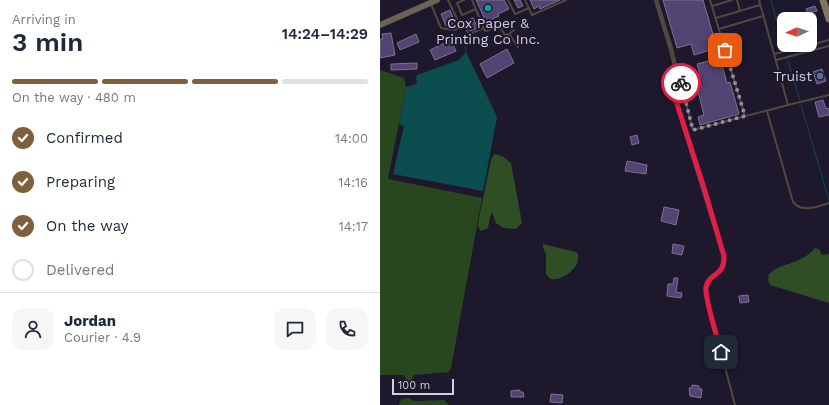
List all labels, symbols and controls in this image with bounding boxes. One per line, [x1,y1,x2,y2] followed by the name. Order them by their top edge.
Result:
[483,3,493,13] marker: Cox Paper & Printing Co Inc.
[12,12,76,27] text: Arriving in
[777,12,817,52] north arrow
[777,12,817,52] map controls
[436,15,540,47] place label: Cox Paper & Printing Co Inc.
[282,25,368,43] text: 14:24–14:29
[12,27,83,57] text: 3 min
[708,33,742,67] pin
[714,39,736,61] icon: bag
[661,63,701,103] courier
[773,68,812,84] place label: Truist
[815,71,825,81] marker: Truist
[670,72,692,94] icon: bike
[12,90,136,105] text: On the way · 480 m
[12,127,34,149] icon: check
[46,129,123,147] text: Confirmed
[335,131,368,146] text: 14:00
[12,171,34,193] icon: check
[46,173,115,191] text: Preparing
[338,175,368,190] text: 14:16
[12,215,34,237] icon: check
[46,217,128,235] text: On the way
[339,219,368,234] text: 14:17
[46,261,114,279] text: Delivered
[12,308,54,350] button: person
[274,308,316,350] button: chat
[326,308,368,350] button: phone
[64,312,116,330] text: Jordan
[64,330,141,345] text: Courier · 4.9
[704,335,738,369] pin
[710,341,732,363] icon: home
[392,377,454,396] scale bar
[398,379,430,392] text: 100 m

